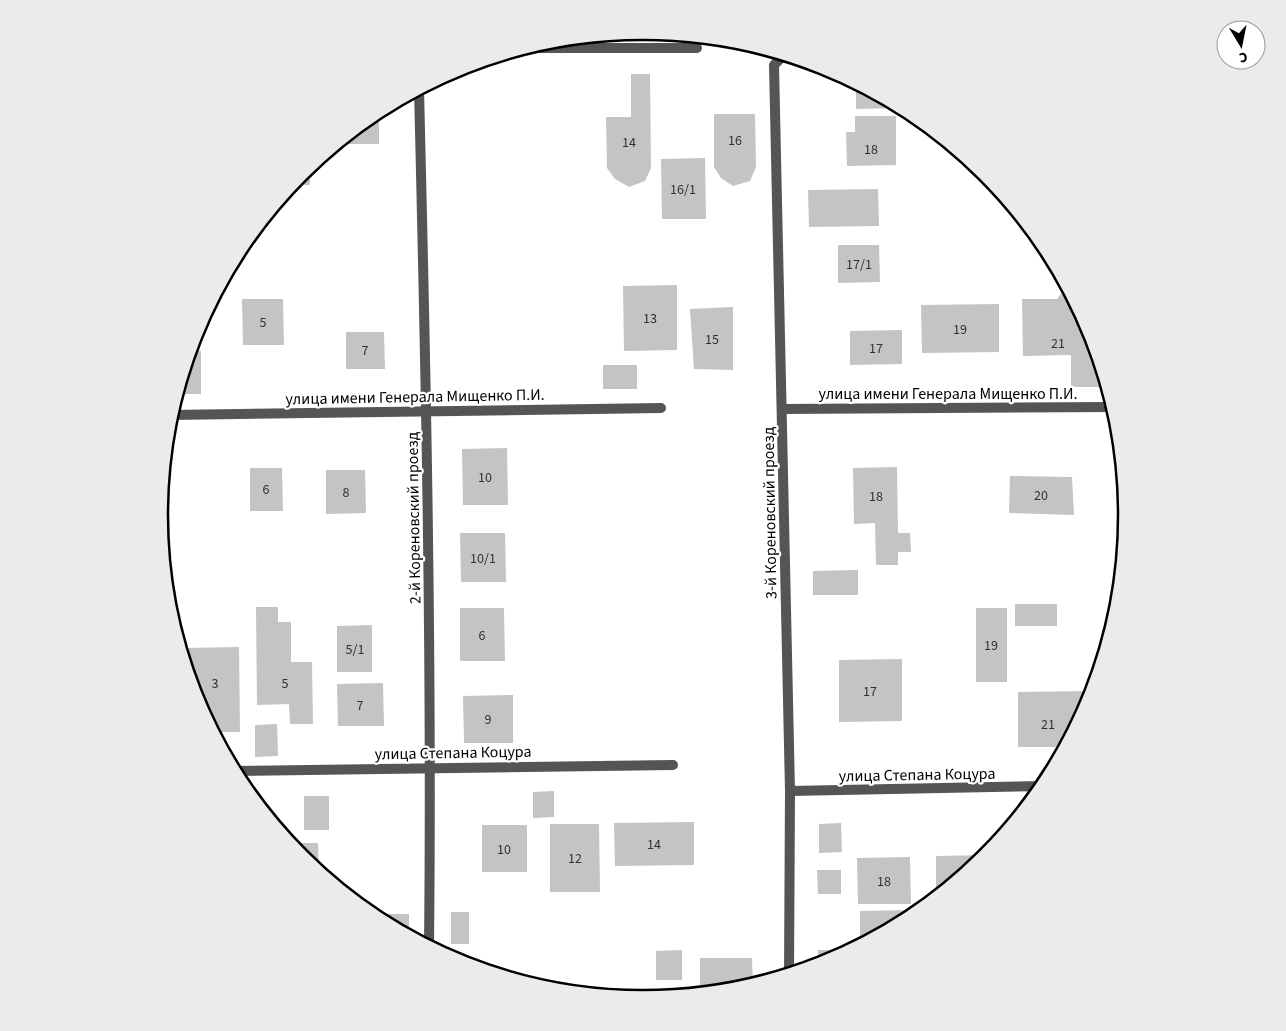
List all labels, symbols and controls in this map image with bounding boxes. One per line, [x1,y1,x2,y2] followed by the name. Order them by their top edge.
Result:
[1216,20,1266,70] north arrow
[1237,46,1249,67] text: С
[728,131,742,151] house number: 16
[622,133,636,153] house number: 14
[864,140,878,160] house number: 18
[670,180,696,200] house number: 16/1
[846,255,872,275] house number: 17/1
[643,309,657,329] house number: 13
[260,313,267,333] house number: 5
[953,320,967,340] house number: 19
[705,330,719,350] house number: 15
[1051,334,1065,354] house number: 21
[869,339,883,359] house number: 17
[362,341,369,361] house number: 7
[818,383,1078,405] street label: улица имени Генерала Мищенко П.И.
[285,384,545,410] street label: улица имени Генерала Мищенко П.И.
[757,426,783,599] street label: 3-й Кореновский проезд
[401,431,427,604] street label: 2-й Кореновский проезд
[478,468,492,488] house number: 10
[263,480,270,500] house number: 6
[343,483,350,503] house number: 8
[1034,486,1048,506] house number: 20
[869,487,883,507] house number: 18
[470,549,496,569] house number: 10/1
[479,626,486,646] house number: 6
[984,636,998,656] house number: 19
[346,640,364,660] house number: 5/1
[212,674,219,694] house number: 3
[282,674,289,694] house number: 5
[863,682,877,702] house number: 17
[357,696,364,716] house number: 7
[485,710,492,730] house number: 9
[1041,715,1055,735] house number: 21
[374,741,532,765] street label: улица Степана Коцура
[838,763,996,787] street label: улица Степана Коцура
[647,835,661,855] house number: 14
[497,840,511,860] house number: 10
[568,849,582,869] house number: 12
[877,872,891,892] house number: 18

